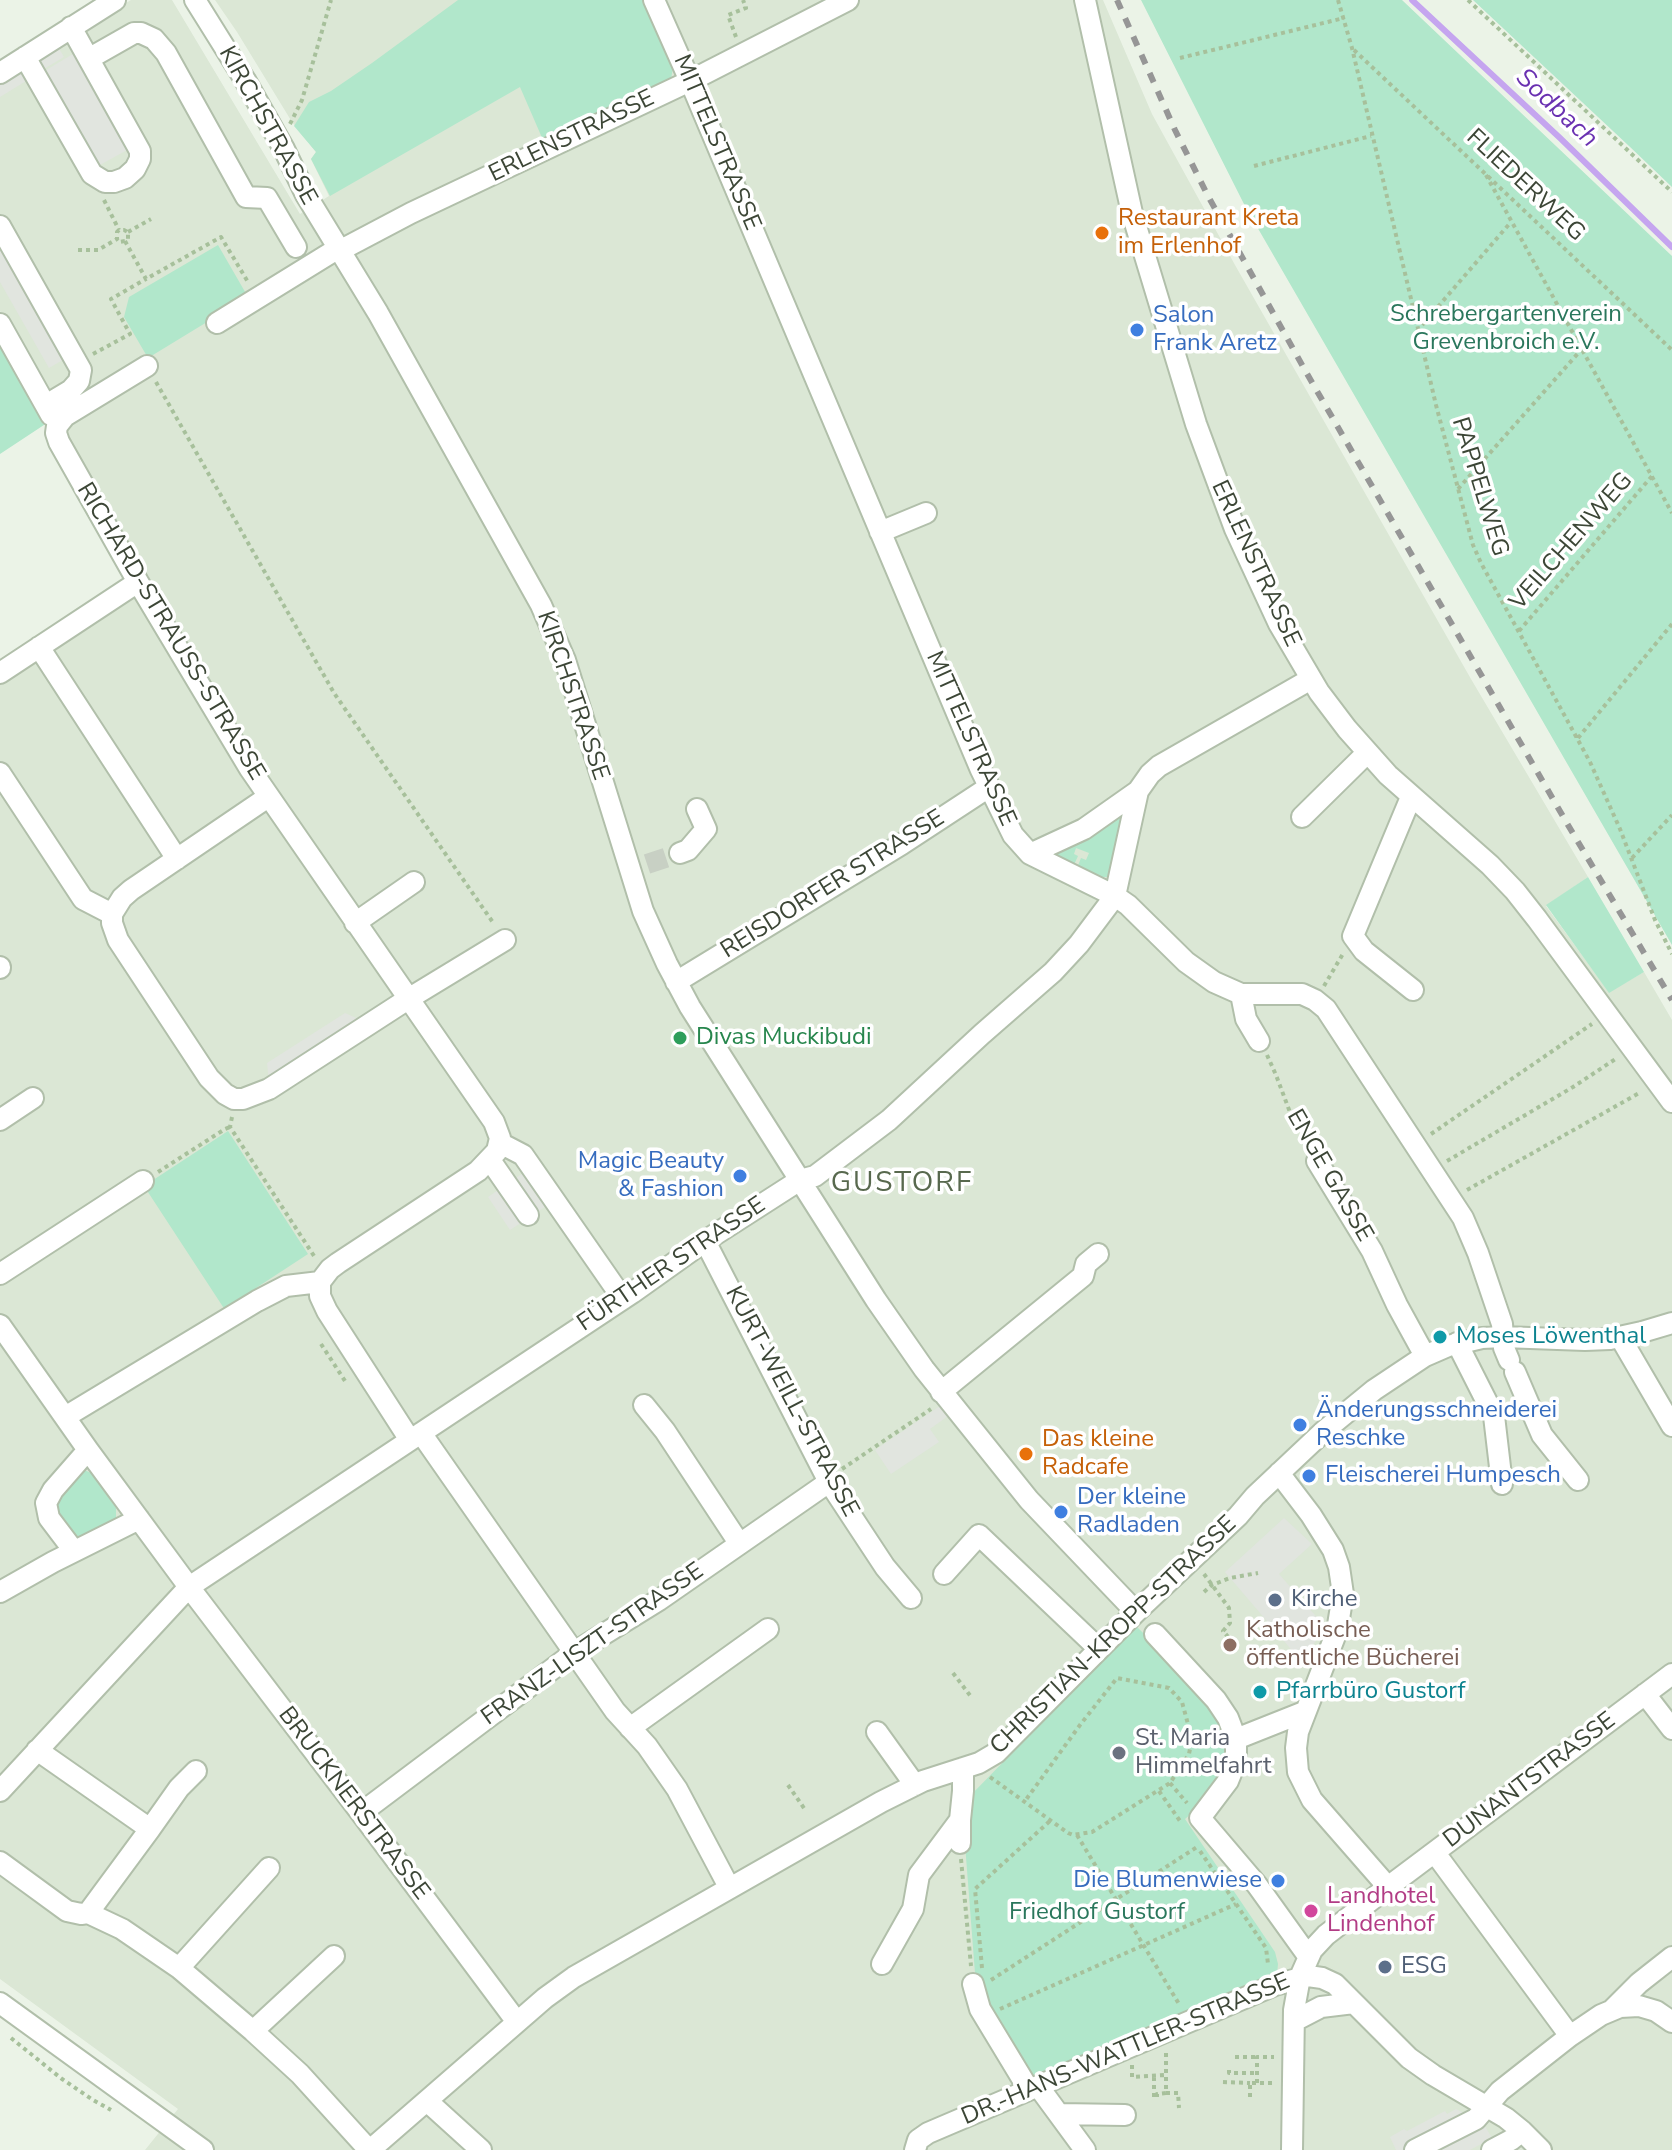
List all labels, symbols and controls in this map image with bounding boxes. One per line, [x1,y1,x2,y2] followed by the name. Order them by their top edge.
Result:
[212,42,322,210] street label: KIRCHSTRASSE
[666,51,766,235] street label: MITTELSTRASSE
[1508,63,1604,155] water label: Sodbach
[485,85,659,189] street label: ERLENSTRASSE
[1460,124,1590,248] street label: FLIEDERWEG
[1118,205,1299,261] place label: Restaurant Kreta im Erlenhof
[1093,224,1111,242] marker: Restaurant Kreta im Erlenhof
[1390,301,1622,357] park label: Schrebergartenverein Grevenbroich e.V.
[1153,302,1277,358] place label: Salon Frank Aretz
[1128,321,1146,339] marker: Salon Frank Aretz
[1444,414,1514,560] street label: PAPPELWEG
[1504,467,1640,617] street label: VEILCHENWEG
[1204,476,1306,652] street label: ERLENSTRASSE
[70,478,270,786] street label: RICHARD-STRAUSS-STRASSE
[530,608,614,784] street label: KIRCHSTRASSE
[919,647,1021,831] street label: MITTELSTRASSE
[716,804,950,966] street label: REISDORFER STRASSE
[696,1024,872,1052] place label: Divas Muckibudi
[671,1029,689,1047] marker: Divas Muckibudi
[1280,1105,1378,1247] street label: ENGE GASSE
[578,1148,724,1204] place label: Magic Beauty & Fashion
[731,1167,749,1185] marker: Magic Beauty & Fashion
[831,1167,973,1201] district label: GUSTORF
[572,1191,772,1339] street label: FÜRTHER STRASSE
[718,1282,864,1522] street label: KURT-WEILL-STRASSE
[1456,1323,1646,1351] place label: Moses Löwenthal
[1431,1328,1449,1346] marker: Moses Löwenthal
[1316,1397,1557,1453] place label: Änderungsschneiderei Reschke
[1291,1416,1309,1434] marker: Änderungsschneiderei Reschke
[1042,1426,1154,1482] place label: Das kleine Radcafe
[1017,1445,1035,1463] marker: Das kleine Radcafe
[1325,1462,1561,1490] place label: Fleischerei Humpesch
[1300,1467,1318,1485] marker: Fleischerei Humpesch
[1077,1484,1186,1540] place label: Der kleine Radladen
[1052,1503,1070,1521] marker: Der kleine Radladen
[985,1511,1243,1761] street label: CHRISTIAN-KROPP-STRASSE
[476,1557,710,1733] street label: FRANZ-LISZT-STRASSE
[1291,1586,1358,1614] place label: Kirche
[1266,1591,1284,1609] marker: Kirche
[1246,1617,1460,1673] place label: Katholische öffentliche Bücherei
[1221,1636,1239,1654] marker: Katholische öffentliche Bücherei
[1276,1678,1466,1706] place label: Pfarrbüro Gustorf
[1251,1683,1269,1701] marker: Pfarrbüro Gustorf
[271,1702,435,1906] street label: BRUCKNERSTRASSE
[1438,1707,1622,1855] street label: DUNANTSTRASSE
[1135,1725,1271,1781] place label: St. Maria Himmelfahrt
[1110,1744,1128,1762] marker: St. Maria Himmelfahrt
[1073,1867,1262,1895] place label: Die Blumenwiese
[1269,1872,1287,1890] marker: Die Blumenwiese
[1327,1883,1435,1939] place label: Landhotel Lindenhof
[1009,1899,1185,1927] park label: Friedhof Gustorf
[1302,1902,1320,1920] marker: Landhotel Lindenhof
[1401,1953,1447,1981] place label: ESG
[1376,1958,1394,1976] marker: ESG
[958,1968,1294,2132] street label: DR.-HANS-WATTLER-STRASSE

